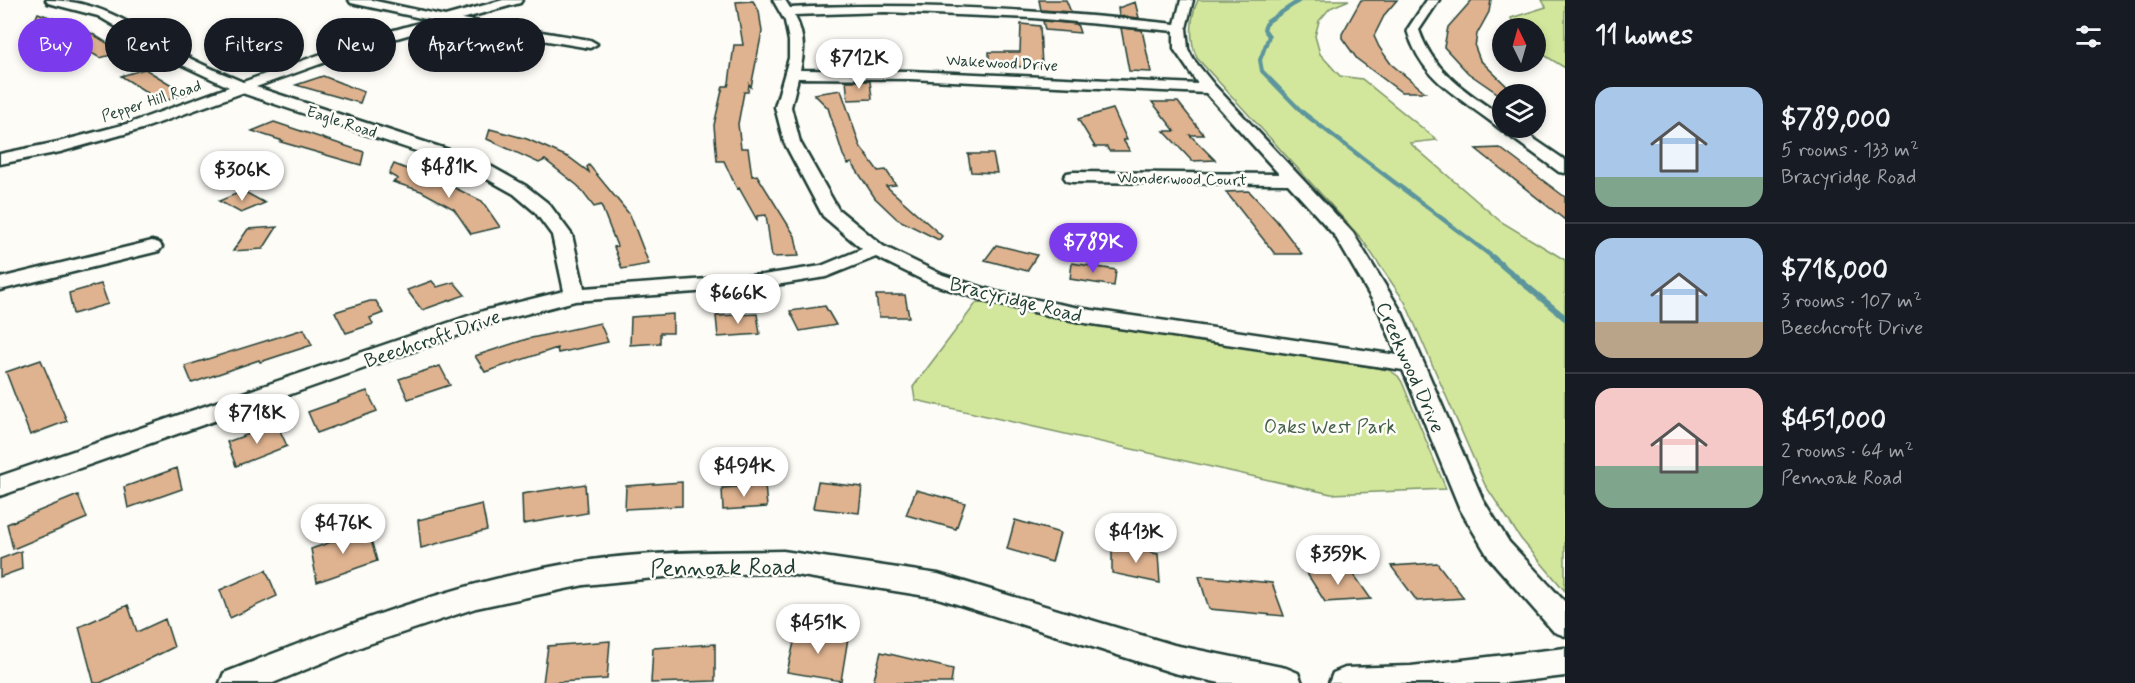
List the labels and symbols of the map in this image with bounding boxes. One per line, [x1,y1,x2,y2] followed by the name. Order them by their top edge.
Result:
[1492,18,1546,72] north arrow
[817,39,901,90] pin: $712K
[945,50,1058,77] street label: Wakewood Drive
[99,75,204,127] street label: Pepper Hill Road
[304,101,379,144] street label: Eagle Road
[407,148,491,199] pin: $481K
[200,151,284,202] pin: $306K
[1117,168,1247,191] street label: Wonderwood Court
[1051,223,1135,274] pin: $789K
[947,271,1085,330] street label: Bracyridge Road
[696,274,780,325] pin: $666K
[1369,298,1451,437] street label: Creekwood Drive
[361,303,504,375] street label: Beechcroft Drive
[215,394,299,445] pin: $718K
[1264,414,1396,441] park label: Oaks West Park
[702,447,786,498] pin: $494K
[301,504,385,555] pin: $476K
[1094,513,1178,564] pin: $413K
[1296,535,1380,586] pin: $359K
[650,552,796,585] street label: Pennoak Road
[776,604,860,655] pin: $451K

